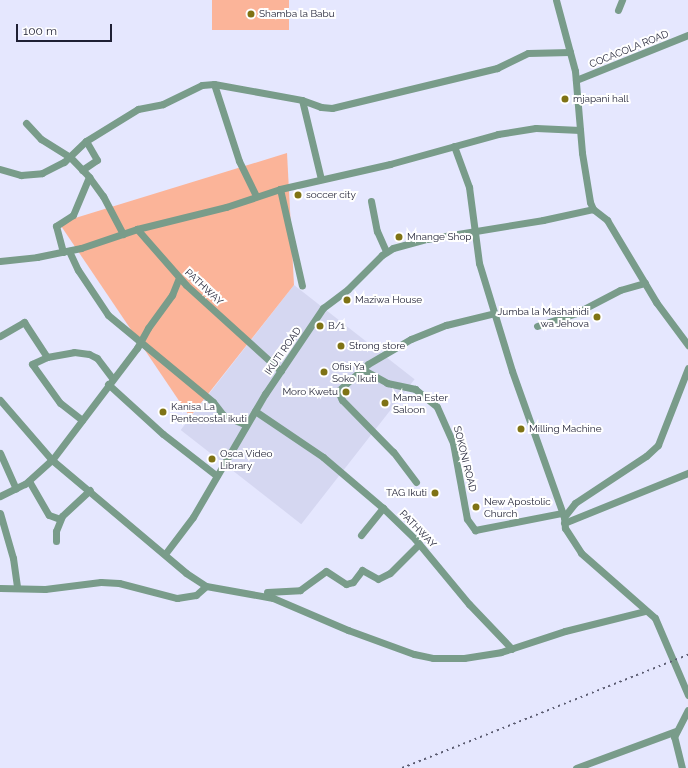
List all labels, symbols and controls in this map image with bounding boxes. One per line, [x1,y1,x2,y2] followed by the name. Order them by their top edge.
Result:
[259,8,335,20] place label: Shamba la Babu
[246,9,256,19] marker: Shamba la Babu
[18,16,114,42] scale bar
[23,24,57,38] text: 100 m
[587,28,671,70] street label: COCACOLA ROAD
[573,93,629,105] place label: mjapani hall
[560,94,570,104] marker: mjapani hall
[306,189,356,201] place label: soccer city
[293,190,303,200] marker: soccer city
[407,231,471,243] place label: Mnange Shop
[394,232,404,242] marker: Mnange Shop
[182,266,226,308] street label: PATHWAY
[355,294,422,306] place label: Maziwa House
[342,295,352,305] marker: Maziwa House
[498,305,589,328] place label: Jumba la Mashahidi wa Jehova
[592,312,602,322] marker: Jumba la Mashahidi wa Jehova
[328,320,345,332] place label: B/1
[315,321,325,331] marker: B/1
[262,325,304,377] street label: IKUTI ROAD
[349,340,405,352] place label: Strong store
[336,341,346,351] marker: Strong store
[332,360,377,384] place label: Ofisi Ya Soko Ikuti
[319,367,329,377] marker: Ofisi Ya Soko Ikuti
[282,386,338,398] place label: Moro Kwetu
[341,387,351,397] marker: Moro Kwetu
[393,391,448,414] place label: Mama Ester Saloon
[380,398,390,408] marker: Mama Ester Saloon
[171,400,247,424] place label: Kanisa La Pentecostal ikuti
[158,407,168,417] marker: Kanisa La Pentecostal ikuti
[529,423,601,435] place label: Milling Machine
[516,424,526,434] marker: Milling Machine
[451,425,479,493] street label: SOKONI ROAD
[220,447,273,470] place label: Osca Video Library
[207,454,217,464] marker: Osca Video Library
[386,487,427,499] place label: TAG Ikuti
[430,488,440,498] marker: TAG Ikuti
[484,495,551,518] place label: New Apostolic Church
[471,502,481,512] marker: New Apostolic Church
[397,508,439,550] street label: PATHWAY

